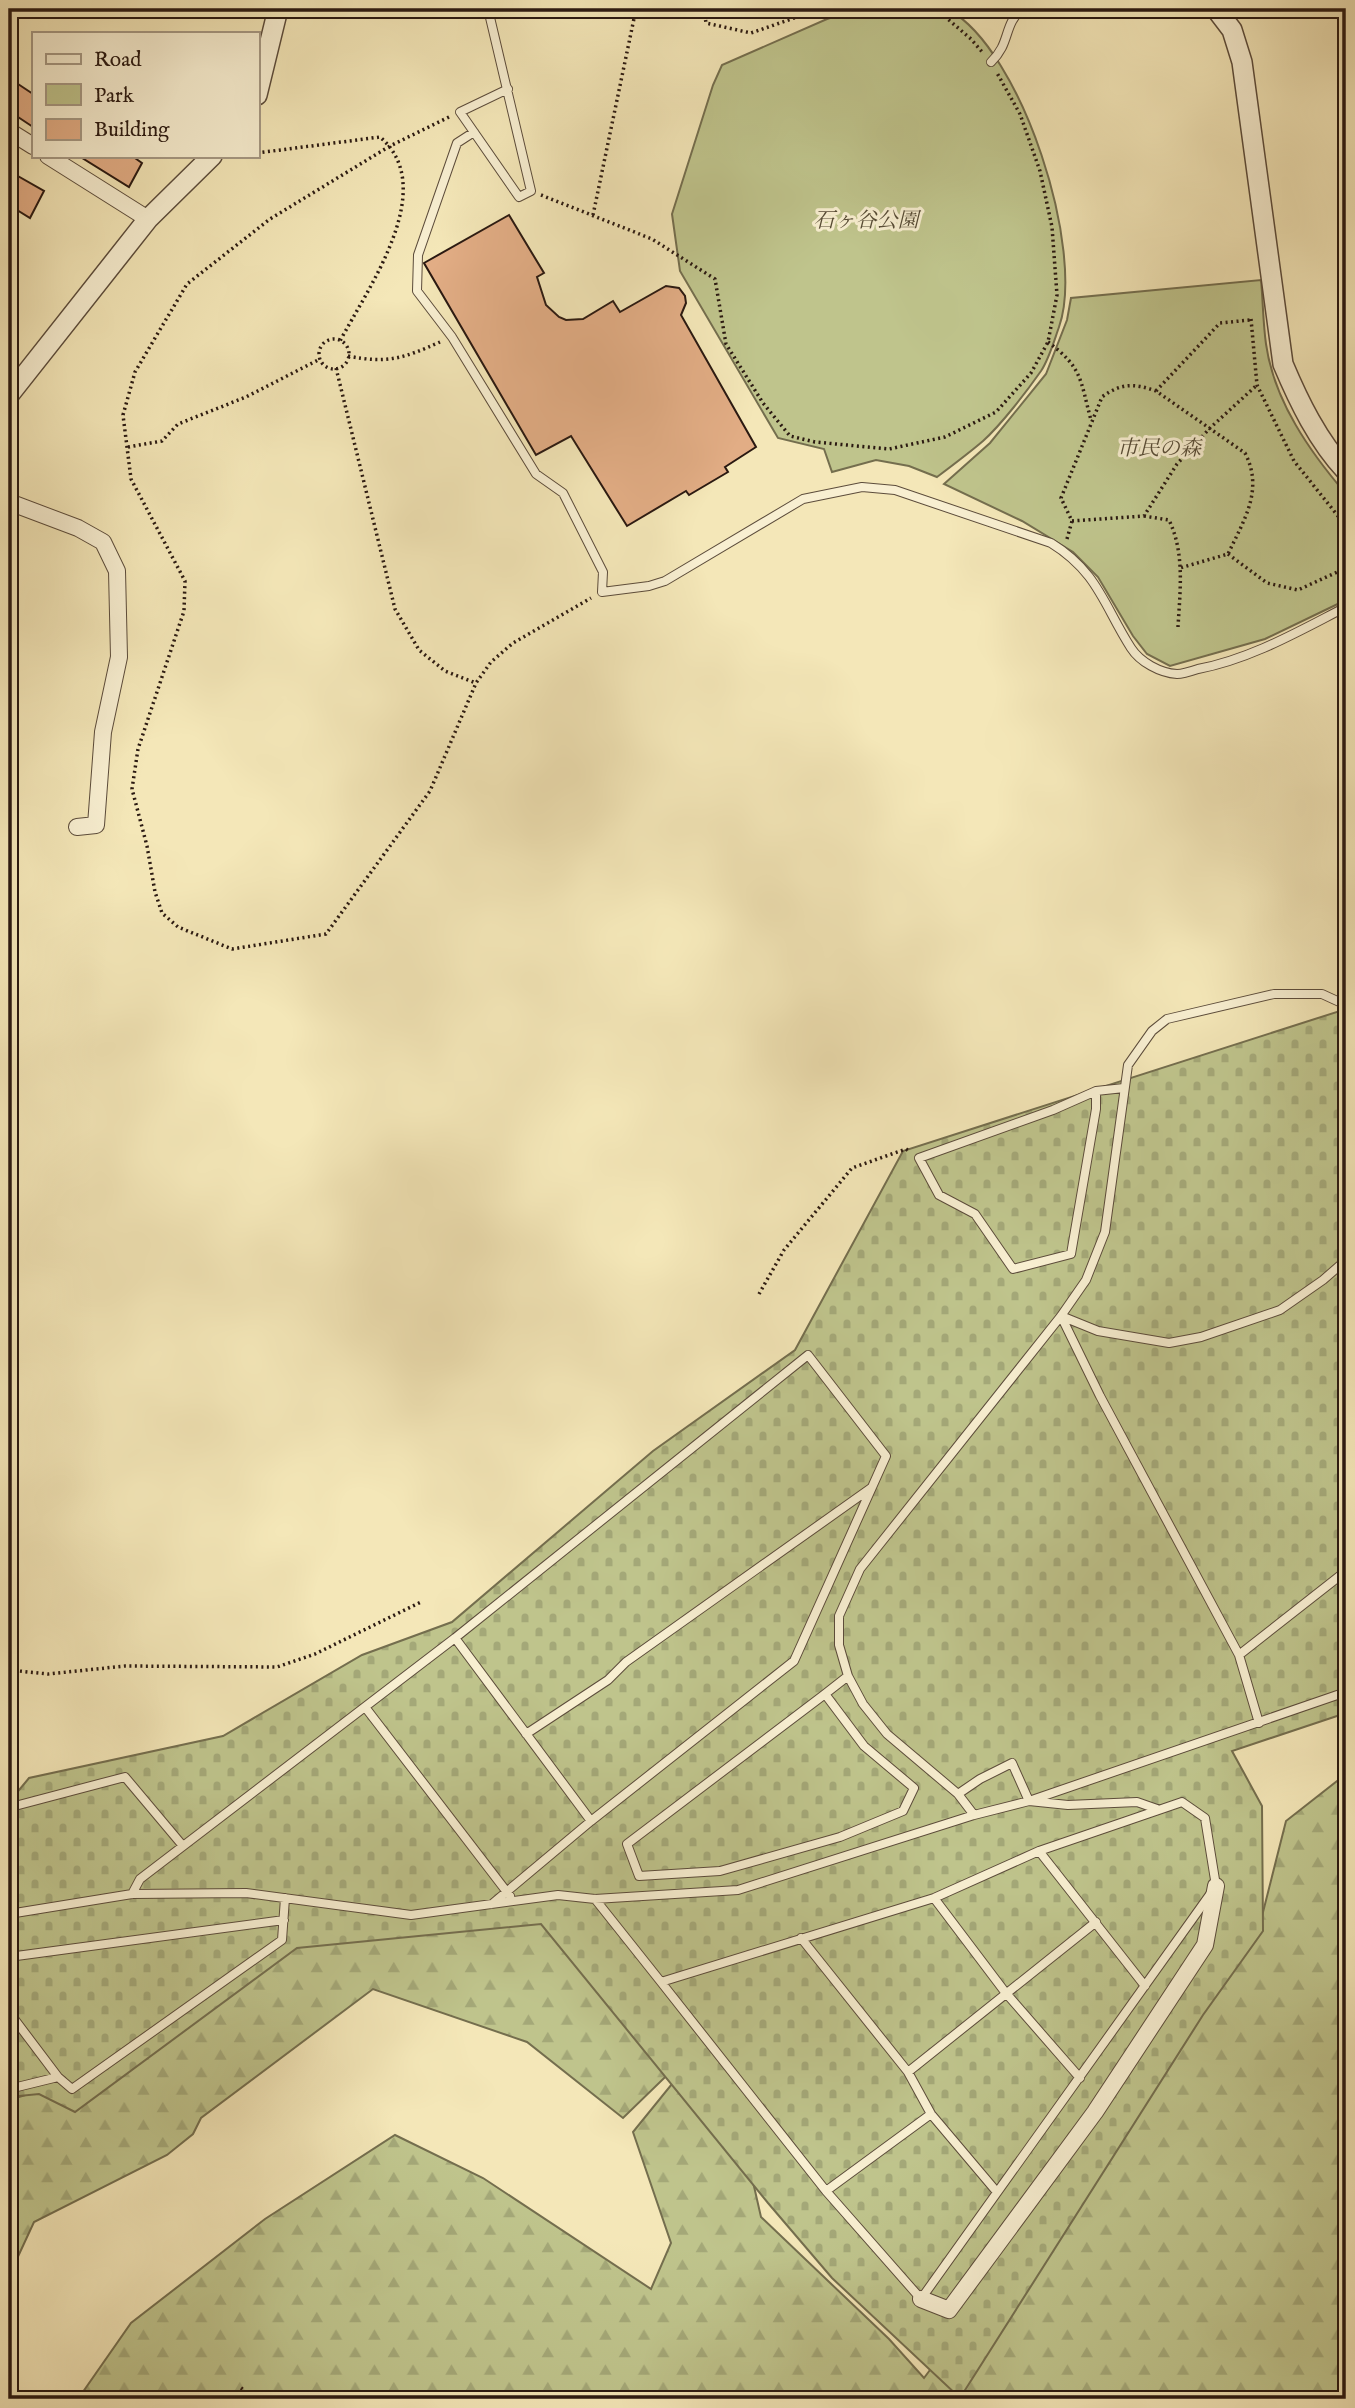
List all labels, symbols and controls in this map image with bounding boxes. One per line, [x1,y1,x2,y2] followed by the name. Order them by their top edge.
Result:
[32,32,259,158] legend
[94,47,142,74] text: Road
[94,83,135,110] text: Park
[94,117,170,144] text: Building
[814,208,921,235] park label: 石ヶ谷公園
[1117,436,1203,463] park label: 市民の森

